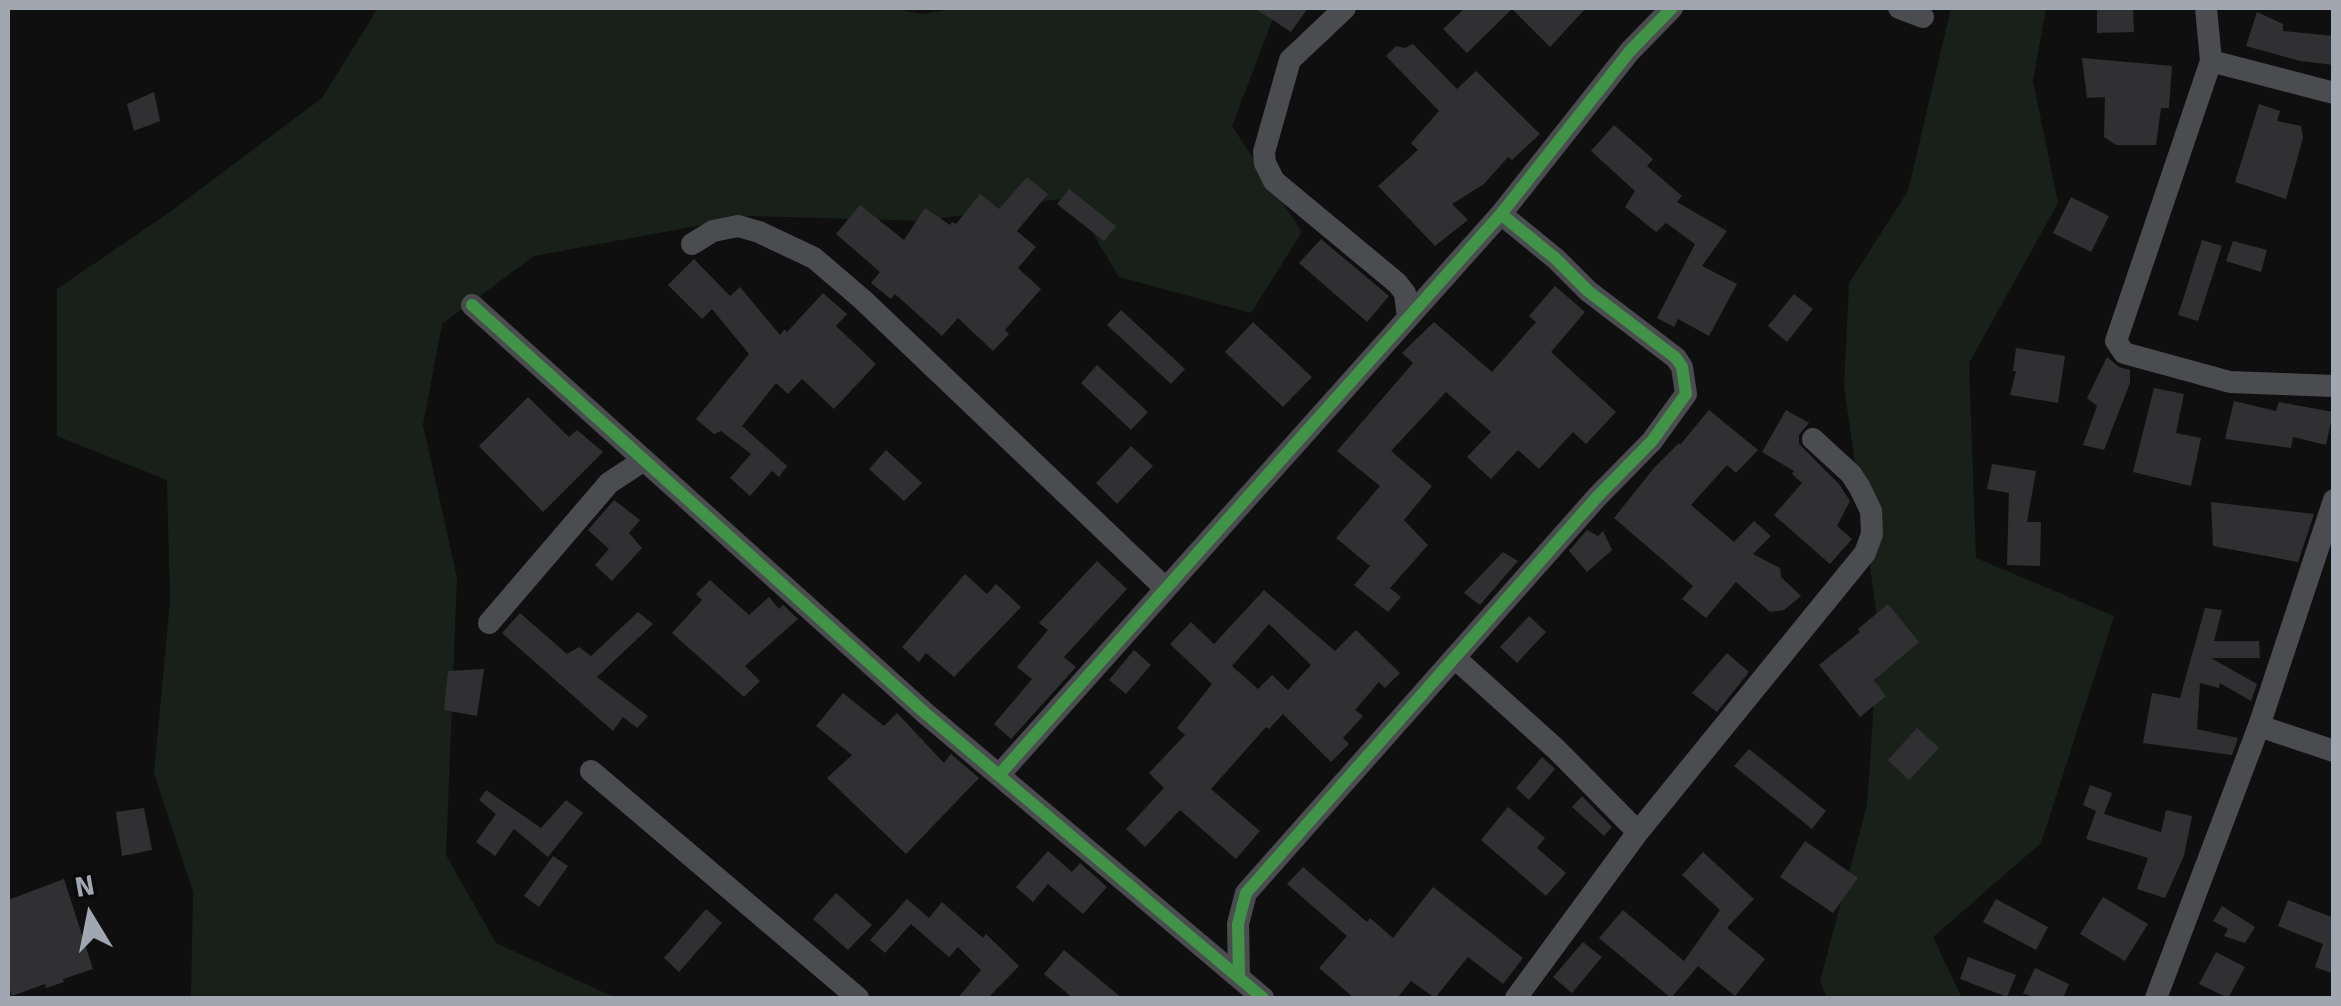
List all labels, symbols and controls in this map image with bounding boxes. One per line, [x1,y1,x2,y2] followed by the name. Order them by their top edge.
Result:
[40,866,140,966] north arrow
[72,868,97,905] text: N

